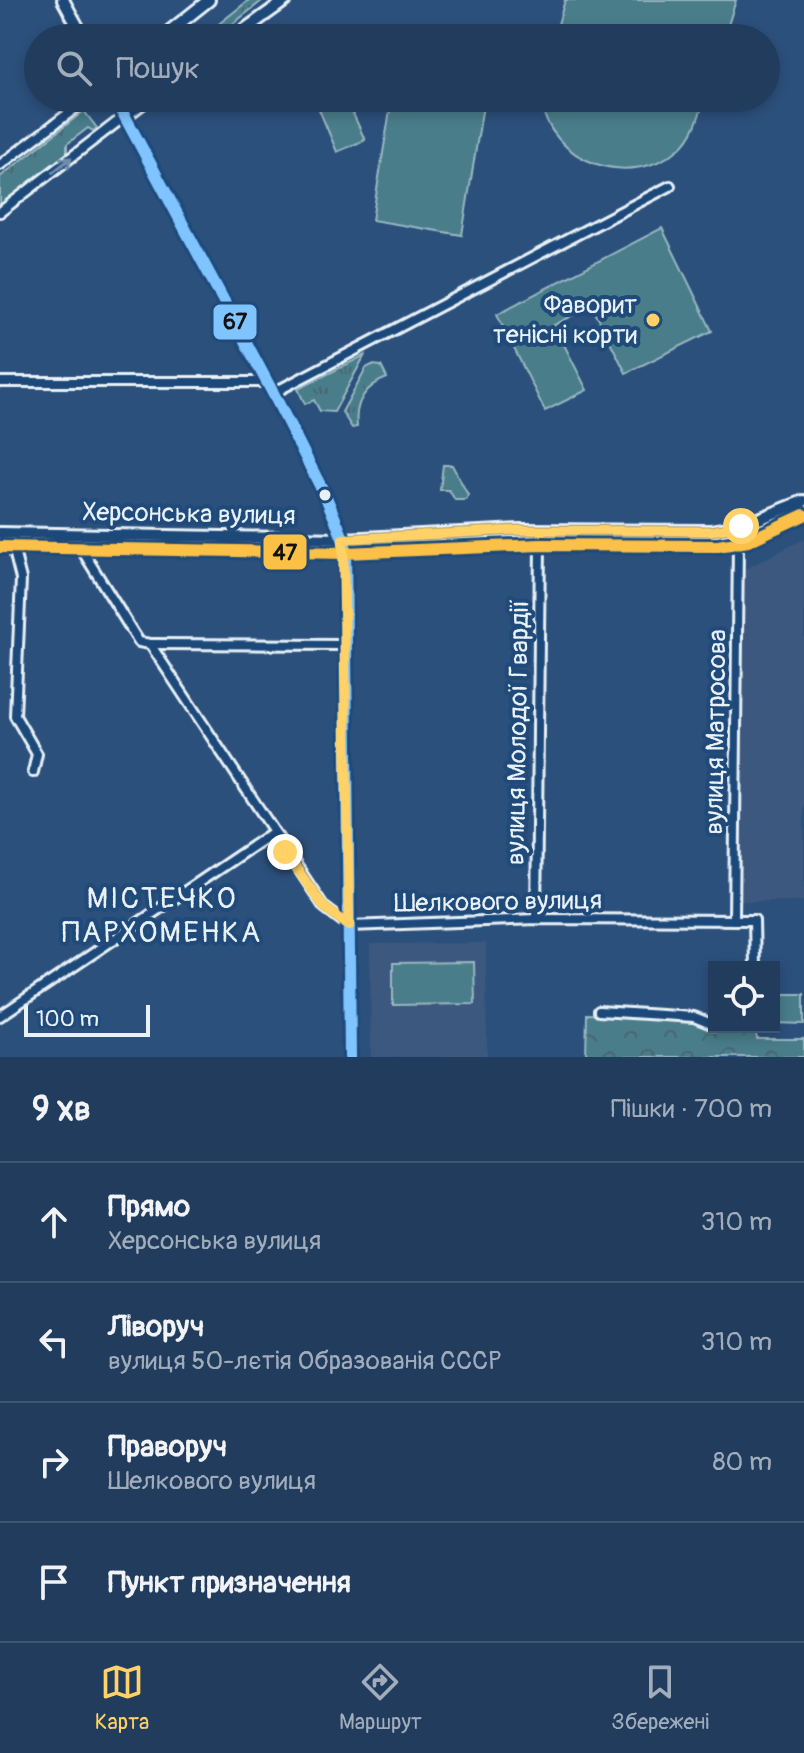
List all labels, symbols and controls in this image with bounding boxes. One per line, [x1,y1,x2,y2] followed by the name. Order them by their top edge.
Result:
[24,24,780,112] search box
[52,46,96,90] icon: search
[116,50,200,87] text: Пошук
[51,156,72,173] one-way arrow
[493,289,637,351] place label: Фаворит тенісні корти
[212,303,258,341] line badge: 67
[223,308,247,336] text: 67
[644,311,662,329] marker: Фаворит тенісні корти
[317,487,333,503] unlabelled marker
[82,496,296,532] street label: Херсонська вулиця
[723,508,759,544] route start
[262,533,308,571] line badge: 47
[273,539,298,567] text: 47
[500,599,536,865] street label: вулиця Молодої Гвардії
[698,629,734,835] street label: вулиця Матросова
[267,834,303,870] route end
[62,880,262,951] district label: МІСТЕЧКО ПАРХОМЕНКА
[394,884,602,920] street label: Шелкового вулиця
[708,961,780,1033] map controls
[708,961,780,1033] button: locate
[24,1001,150,1037] scale bar
[36,1005,99,1033] text: 100 m
[32,1088,91,1131] text: 9 хв
[611,1093,772,1125] text: Пішки · 700 m
[108,1188,190,1225] text: Прямо
[32,1200,76,1244] icon: ahead
[701,1206,772,1238] text: 310 m
[108,1225,321,1257] text: Херсонська вулиця
[108,1308,204,1345] text: Ліворуч
[32,1320,76,1364] icon: left
[701,1326,772,1358] text: 310 m
[108,1345,501,1377] text: вулиця 50-лєтія Образованія СССР
[108,1428,227,1465] text: Праворуч
[32,1440,76,1484] icon: right
[712,1446,772,1478] text: 80 m
[108,1465,316,1497] text: Шелкового вулиця
[32,1560,76,1604] icon: arrive
[108,1564,351,1601] text: Пункт призначення
[95,1660,149,1736] tab: Карта
[339,1660,422,1736] tab: Маршрут
[611,1660,709,1736] tab: Збережені

